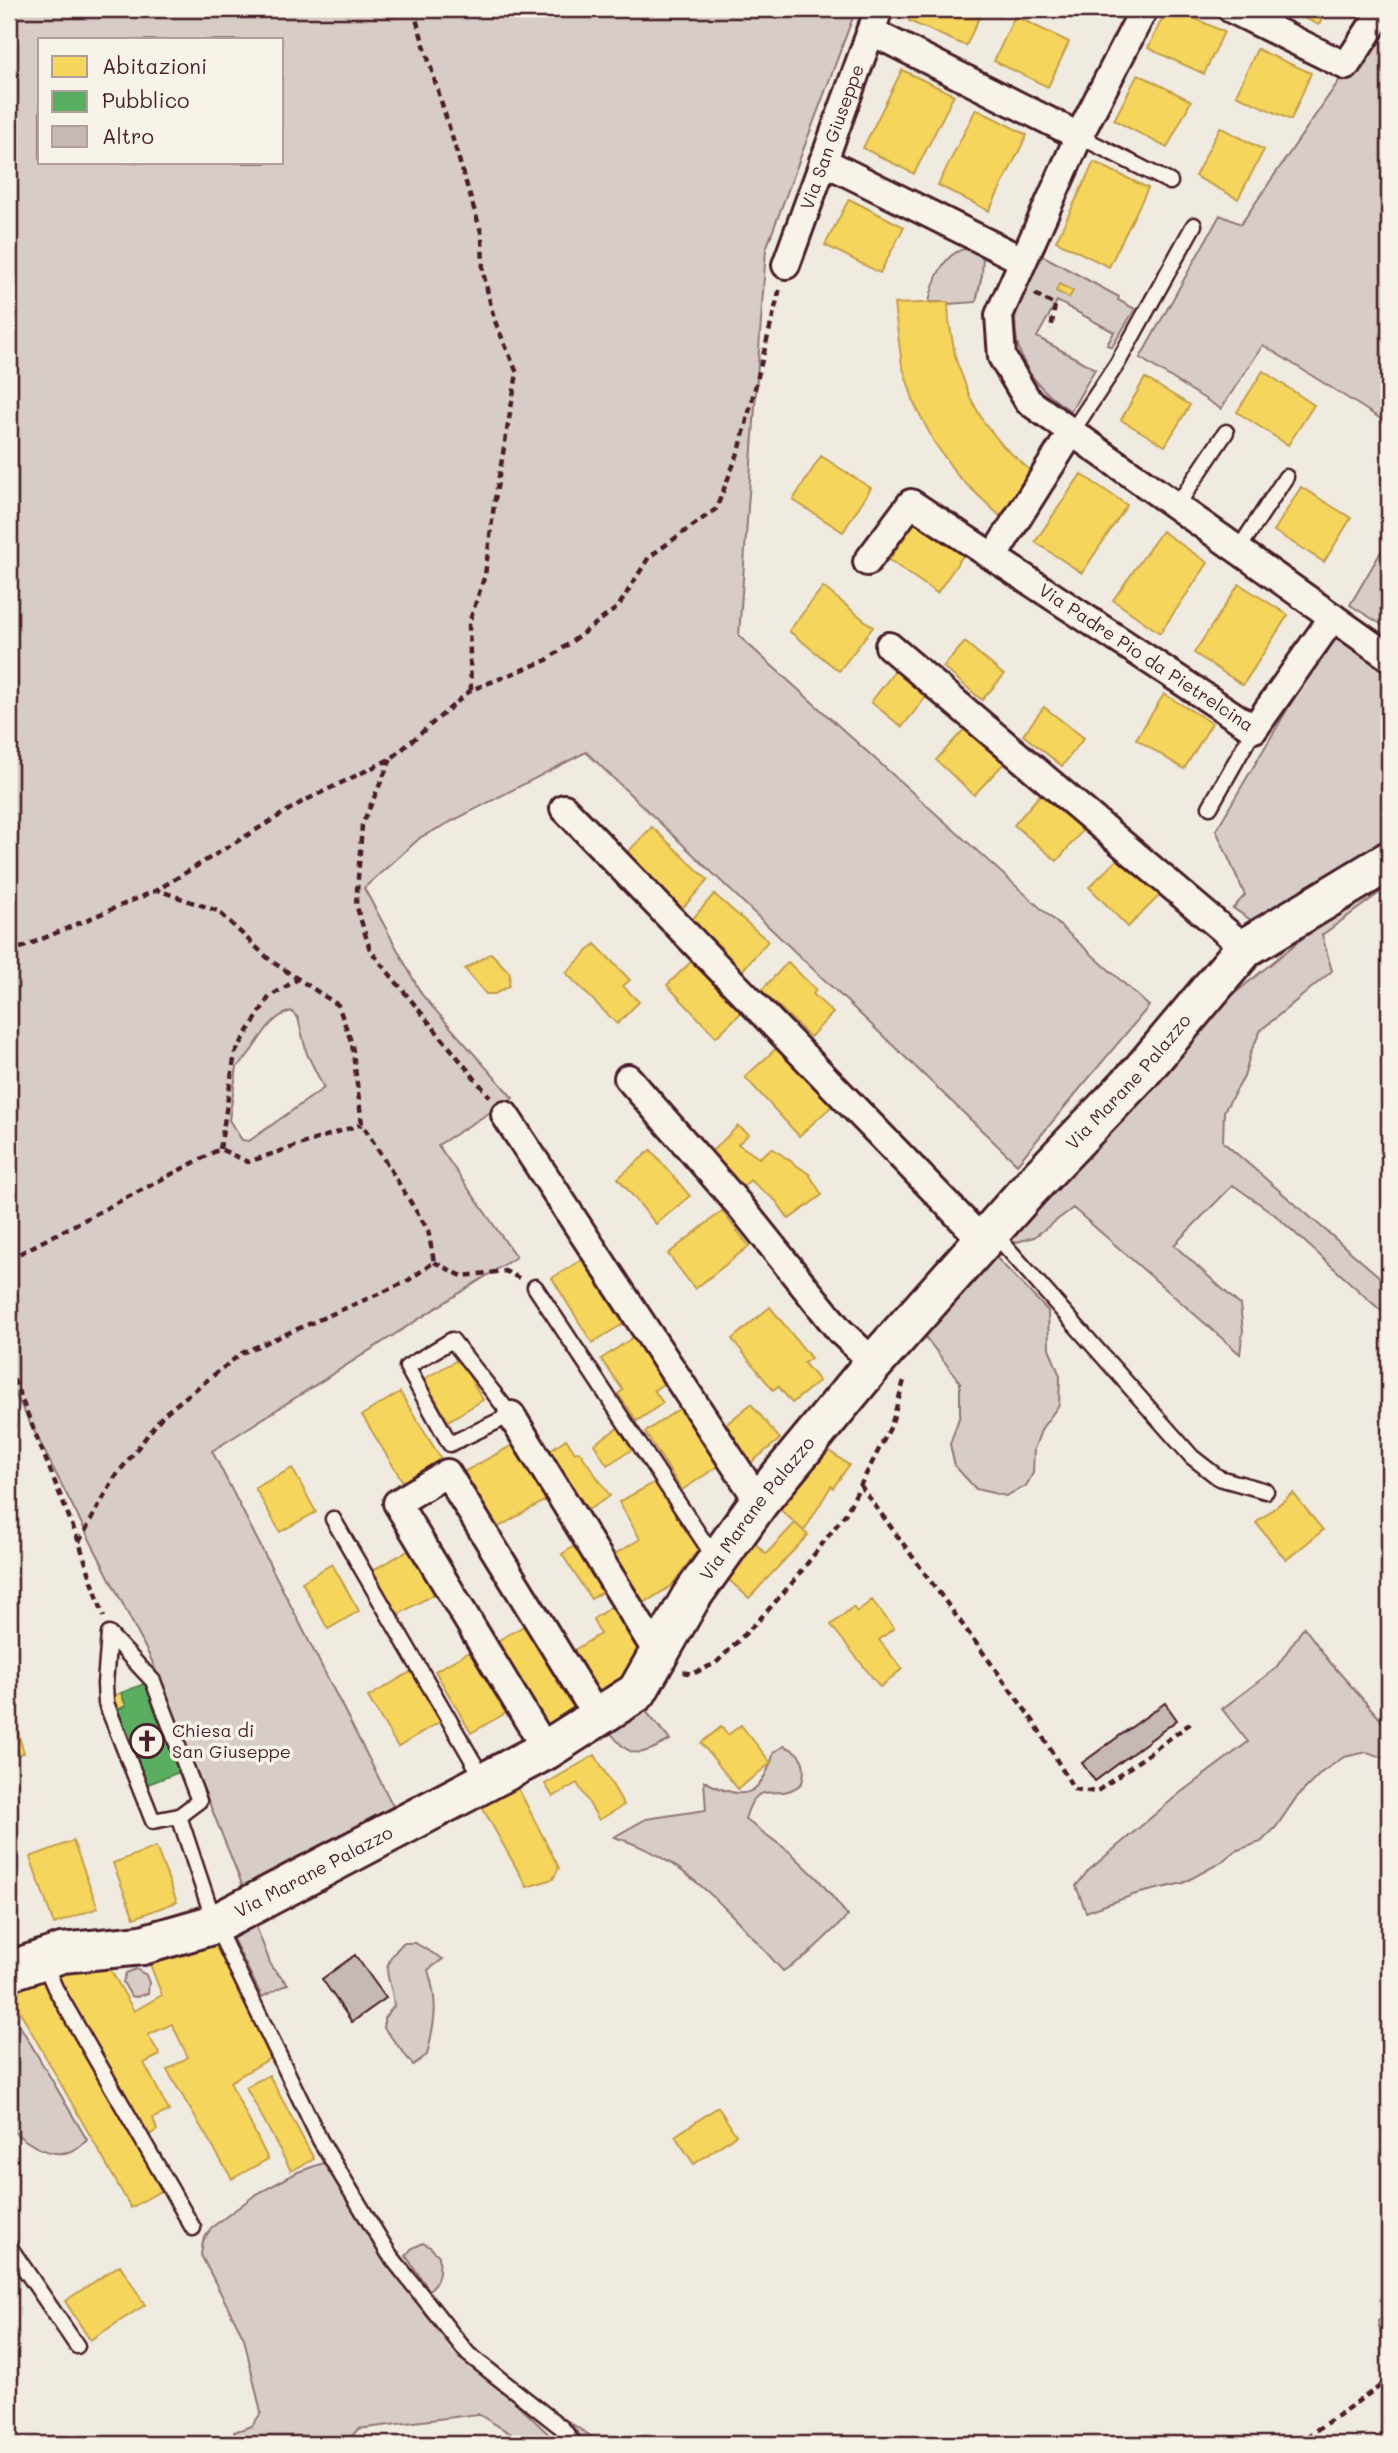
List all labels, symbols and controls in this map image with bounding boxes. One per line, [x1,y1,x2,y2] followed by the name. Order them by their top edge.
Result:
[38,38,284,164] legend
[102,52,207,79] text: Abitazioni
[794,61,869,213] street label: Via San Giuseppe
[102,86,190,113] text: Pubblico
[102,122,154,149] text: Altro
[1034,577,1259,737] street label: Via Padre Pio da Pietrelcina
[1060,1008,1196,1154] street label: Via Marane Palazzo
[694,1431,820,1585] street label: Via Marane Palazzo
[172,1718,291,1763] place label: Chiesa di San Giuseppe
[128,1722,166,1760] church icon: Chiesa di San Giuseppe
[230,1820,397,1923] street label: Via Marane Palazzo

